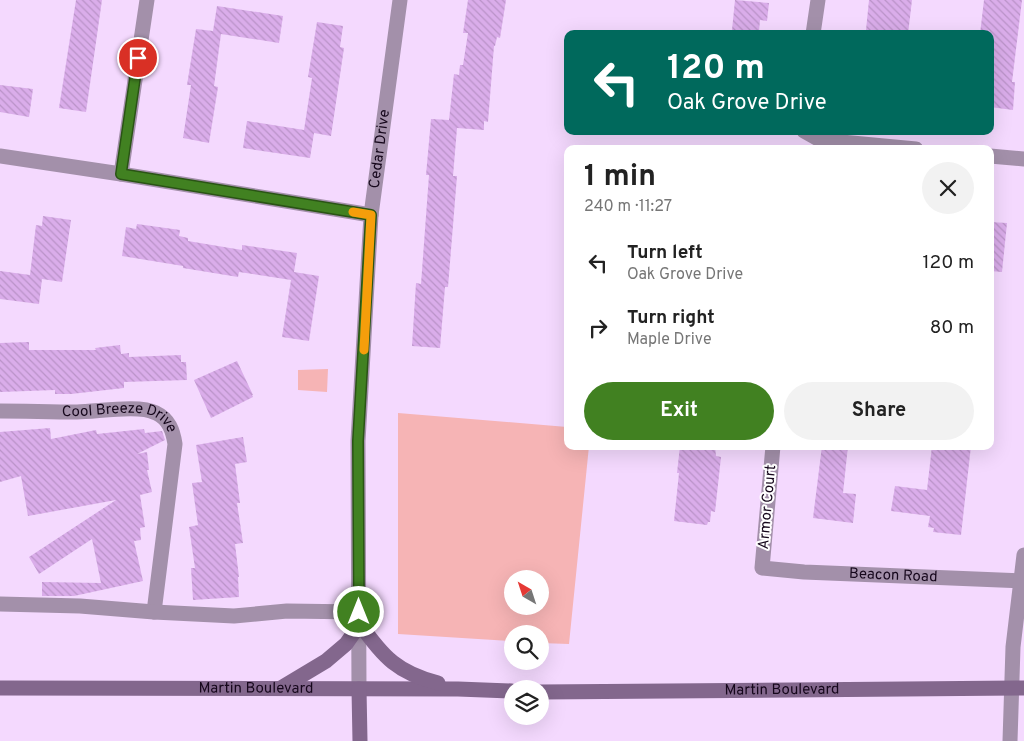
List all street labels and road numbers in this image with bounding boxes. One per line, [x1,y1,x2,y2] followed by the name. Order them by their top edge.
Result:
[365,108,395,190] street label: Cedar Drive
[62,399,181,436] street label: Cool Breeze Drive
[755,464,781,550] street label: Armor Court
[848,564,938,587] street label: Beacon Road
[199,679,313,698] street label: Martin Boulevard
[724,680,840,700] street label: Martin Boulevard

